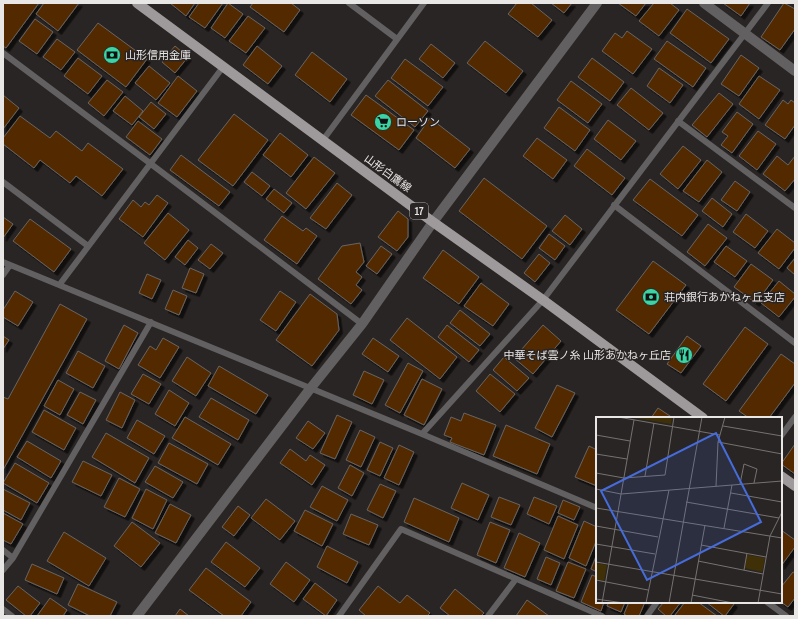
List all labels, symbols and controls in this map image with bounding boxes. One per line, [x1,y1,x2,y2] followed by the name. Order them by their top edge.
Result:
[102,45,122,65] bank icon: 山形信用金庫
[125,48,191,62] place label: 山形信用金庫
[373,112,393,132] supermarket icon: ローソン
[396,115,440,129] place label: ローソン
[362,151,414,195] street label: 山形白鷹線
[410,203,428,219] road number: 17
[641,287,661,307] bank icon: 荘内銀行あかねヶ丘支店
[664,290,785,304] place label: 荘内銀行あかねヶ丘支店
[674,345,694,365] restaurant icon: 中華そば雲ノ糸 山形あかねヶ丘店
[503,348,671,362] place label: 中華そば雲ノ糸 山形あかねヶ丘店
[596,417,782,603] inset map

